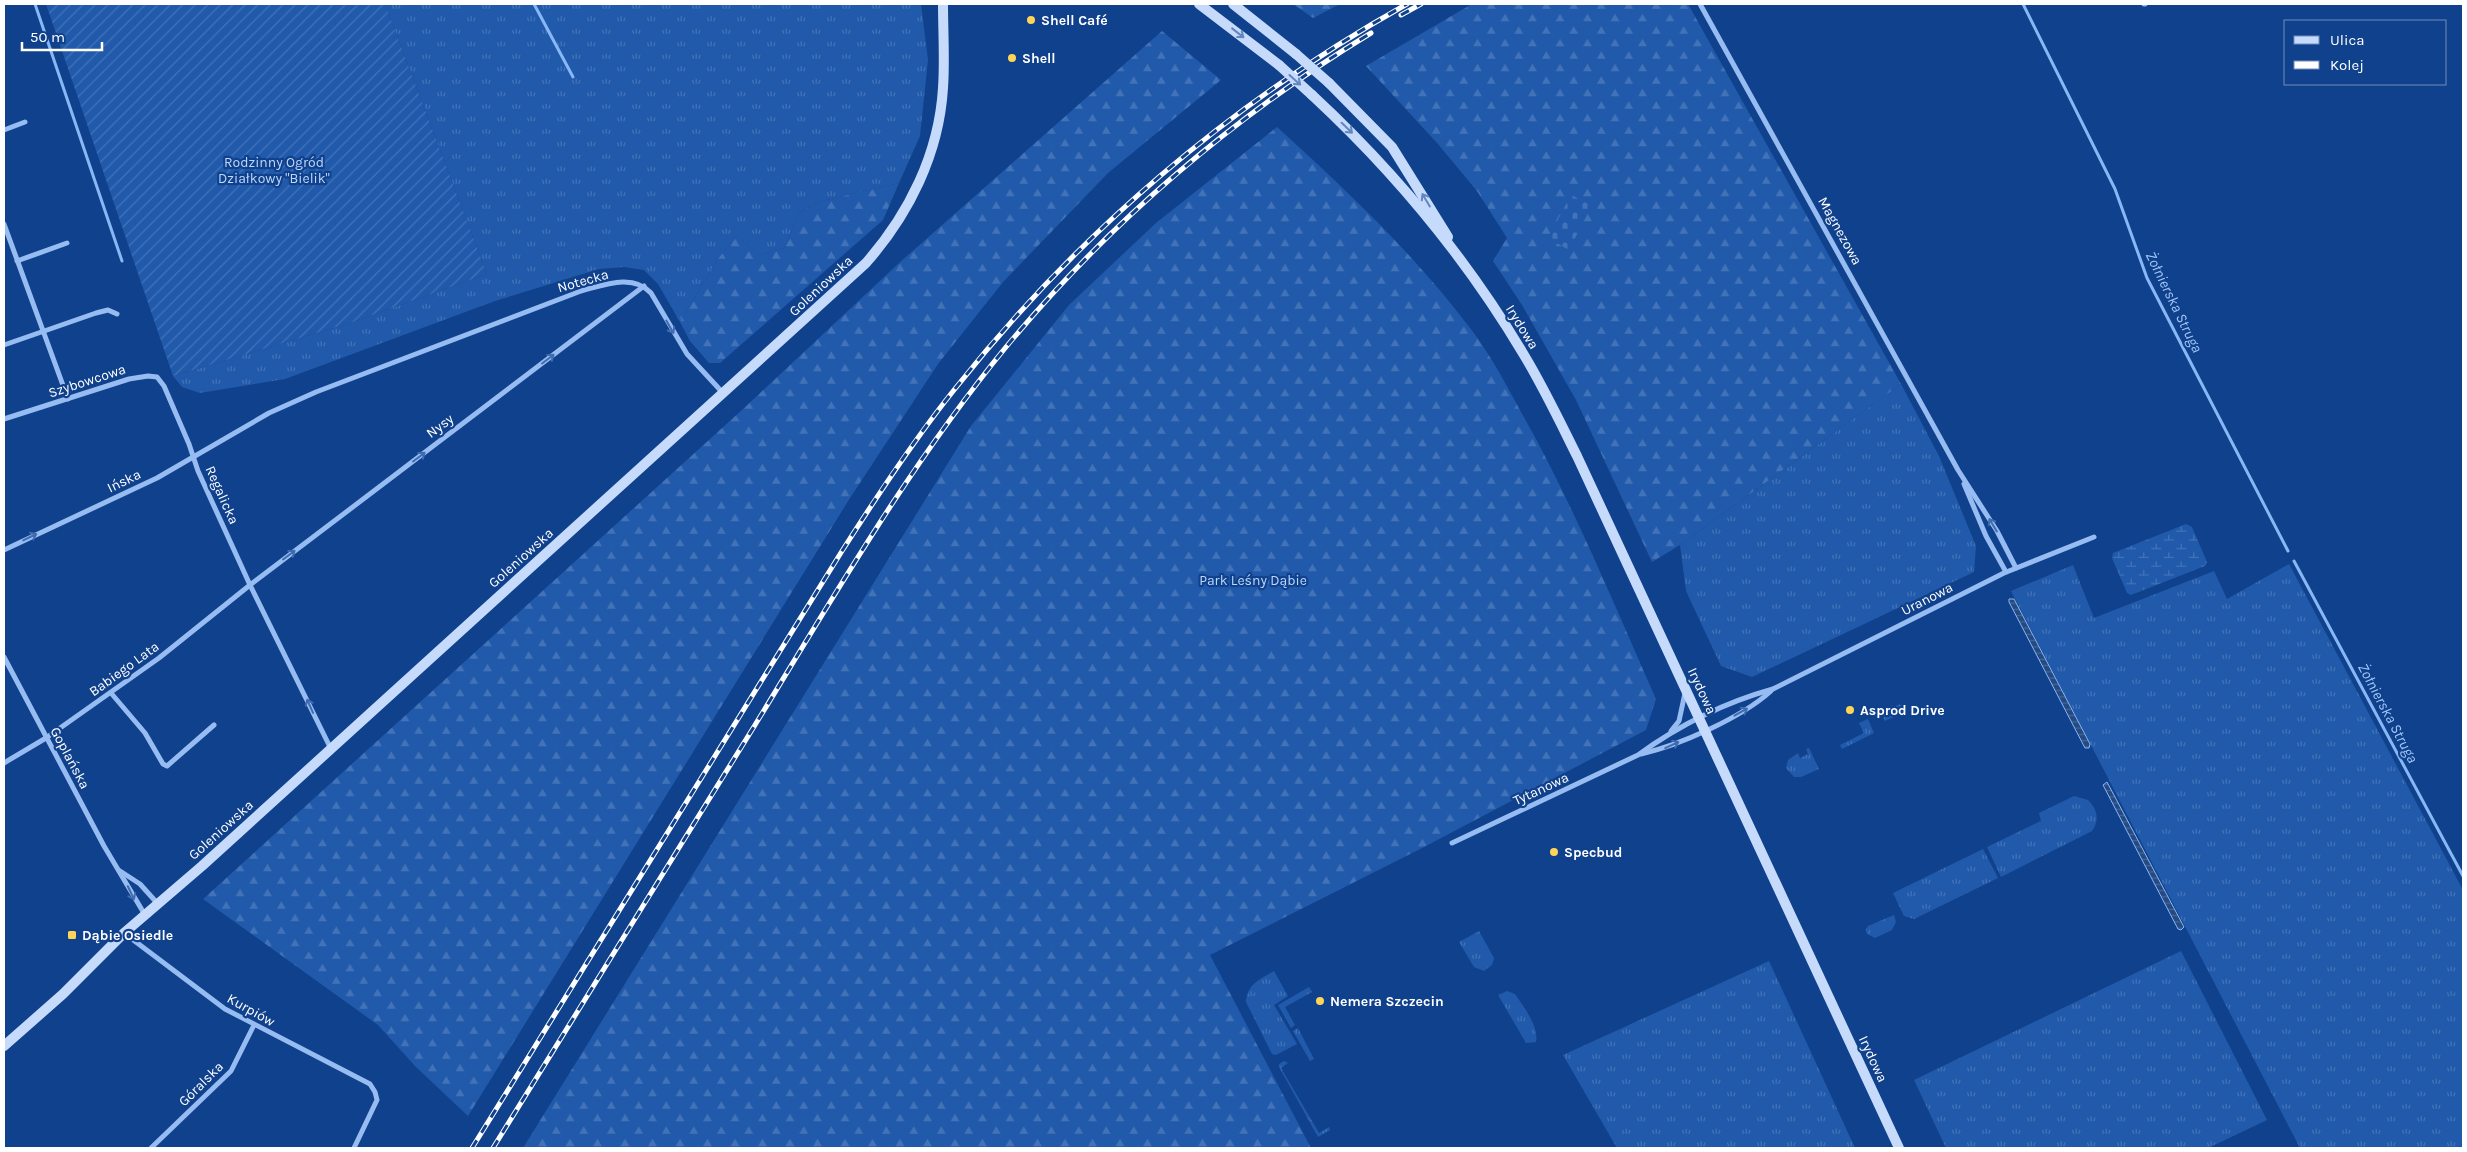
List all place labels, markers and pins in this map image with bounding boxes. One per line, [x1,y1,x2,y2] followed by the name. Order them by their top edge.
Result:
[1041,12,1108,29] place label: Shell Café
[1025,14,1037,26] marker: Shell Café
[1022,50,1056,67] place label: Shell
[1006,52,1018,64] marker: Shell
[1860,702,1945,719] place label: Asprod Drive
[1844,704,1856,716] marker: Asprod Drive
[1564,844,1622,861] place label: Specbud
[1548,846,1560,858] marker: Specbud
[82,927,173,944] place label: Dąbie Osiedle
[66,929,78,941] marker: Dąbie Osiedle
[1330,993,1444,1010] place label: Nemera Szczecin
[1314,995,1326,1007] marker: Nemera Szczecin

